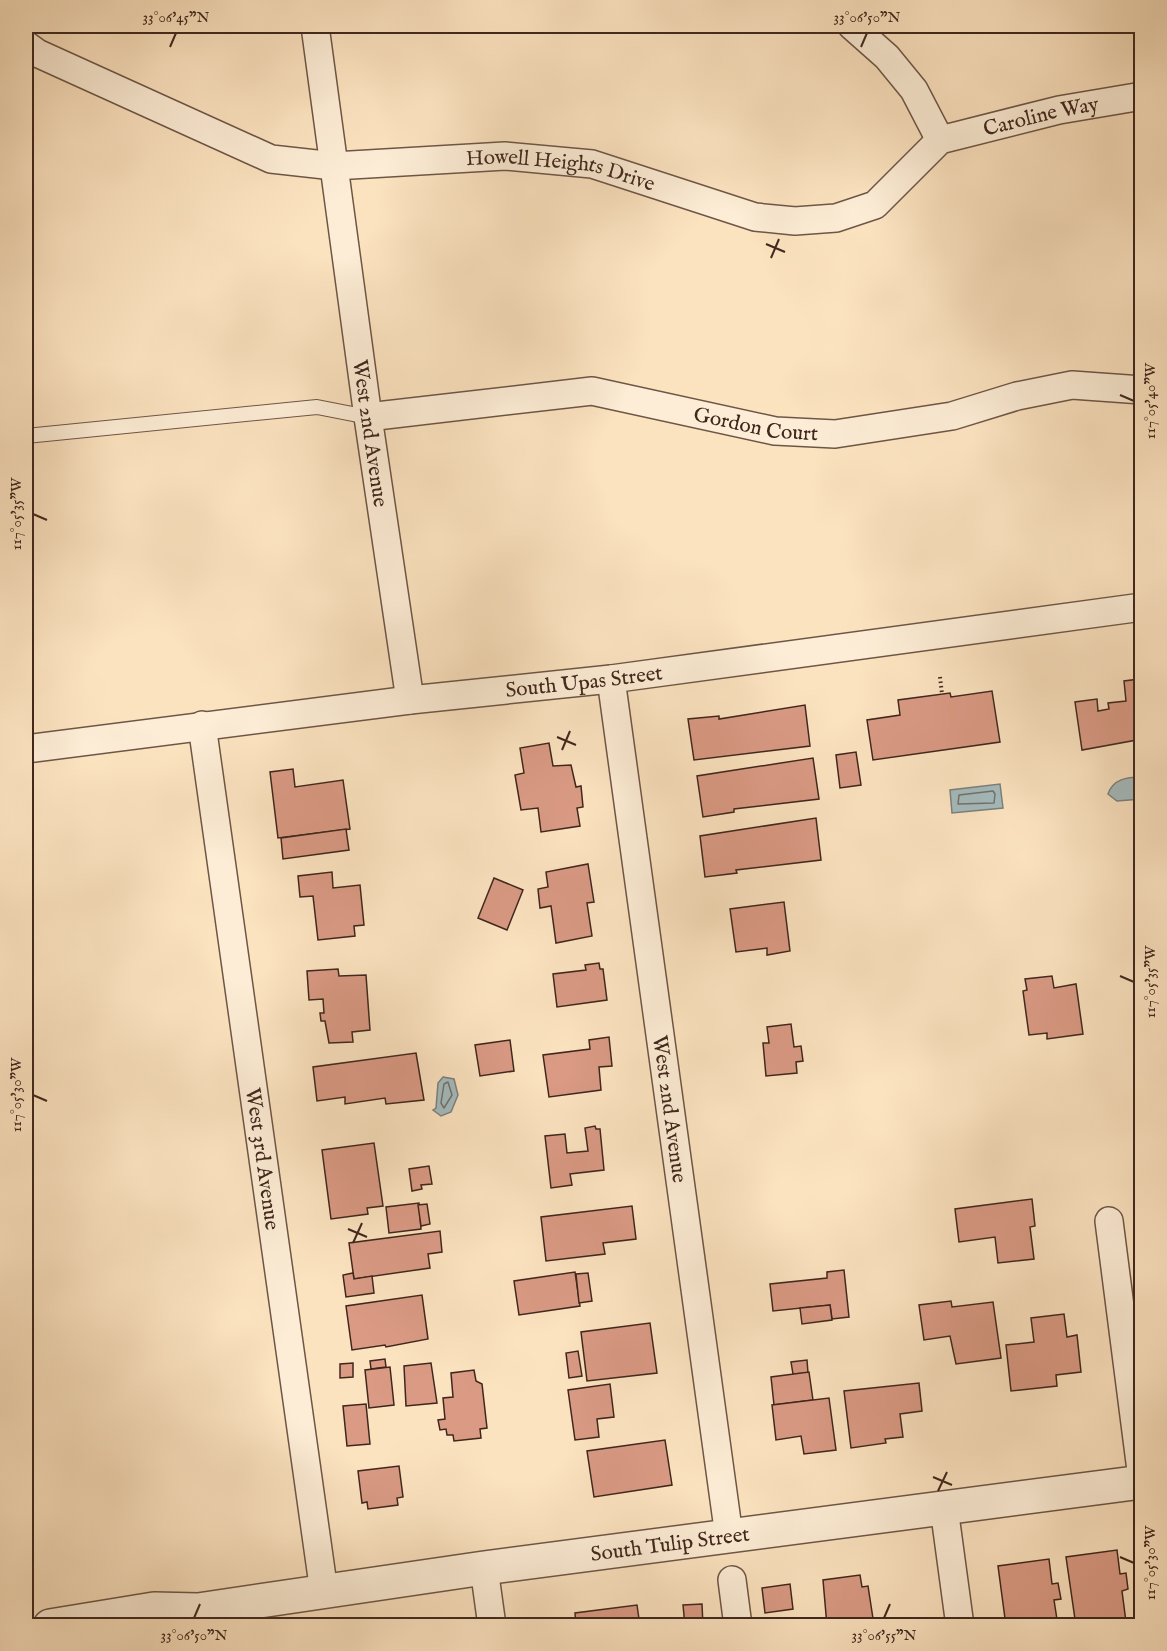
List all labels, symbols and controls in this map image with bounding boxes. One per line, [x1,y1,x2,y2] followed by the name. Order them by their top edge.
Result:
[143,8,209,27] text: 33°06'45"N
[834,8,901,27] text: 33°06'50"N
[981,91,1101,144] street label: Caroline Way
[465,144,658,199] street label: Howell Heights Drive
[345,358,393,509] street label: West 2nd Avenue
[1141,362,1160,439] text: 117°05'40"W
[691,402,819,448] street label: Gordon Court
[7,477,26,550] text: 117°05'35"W
[504,660,664,705] street label: South Upas Street
[1141,945,1160,1018] text: 117°05'35"W
[645,1034,692,1185] street label: West 2nd Avenue
[7,1057,26,1132] text: 117°05'30"W
[238,1086,285,1232] street label: West 3rd Avenue
[589,1521,751,1569] street label: South Tulip Street
[1141,1525,1160,1600] text: 117°05'30"W
[161,1626,228,1645] text: 33°06'50"N
[851,1626,917,1645] text: 33°06'55"N

